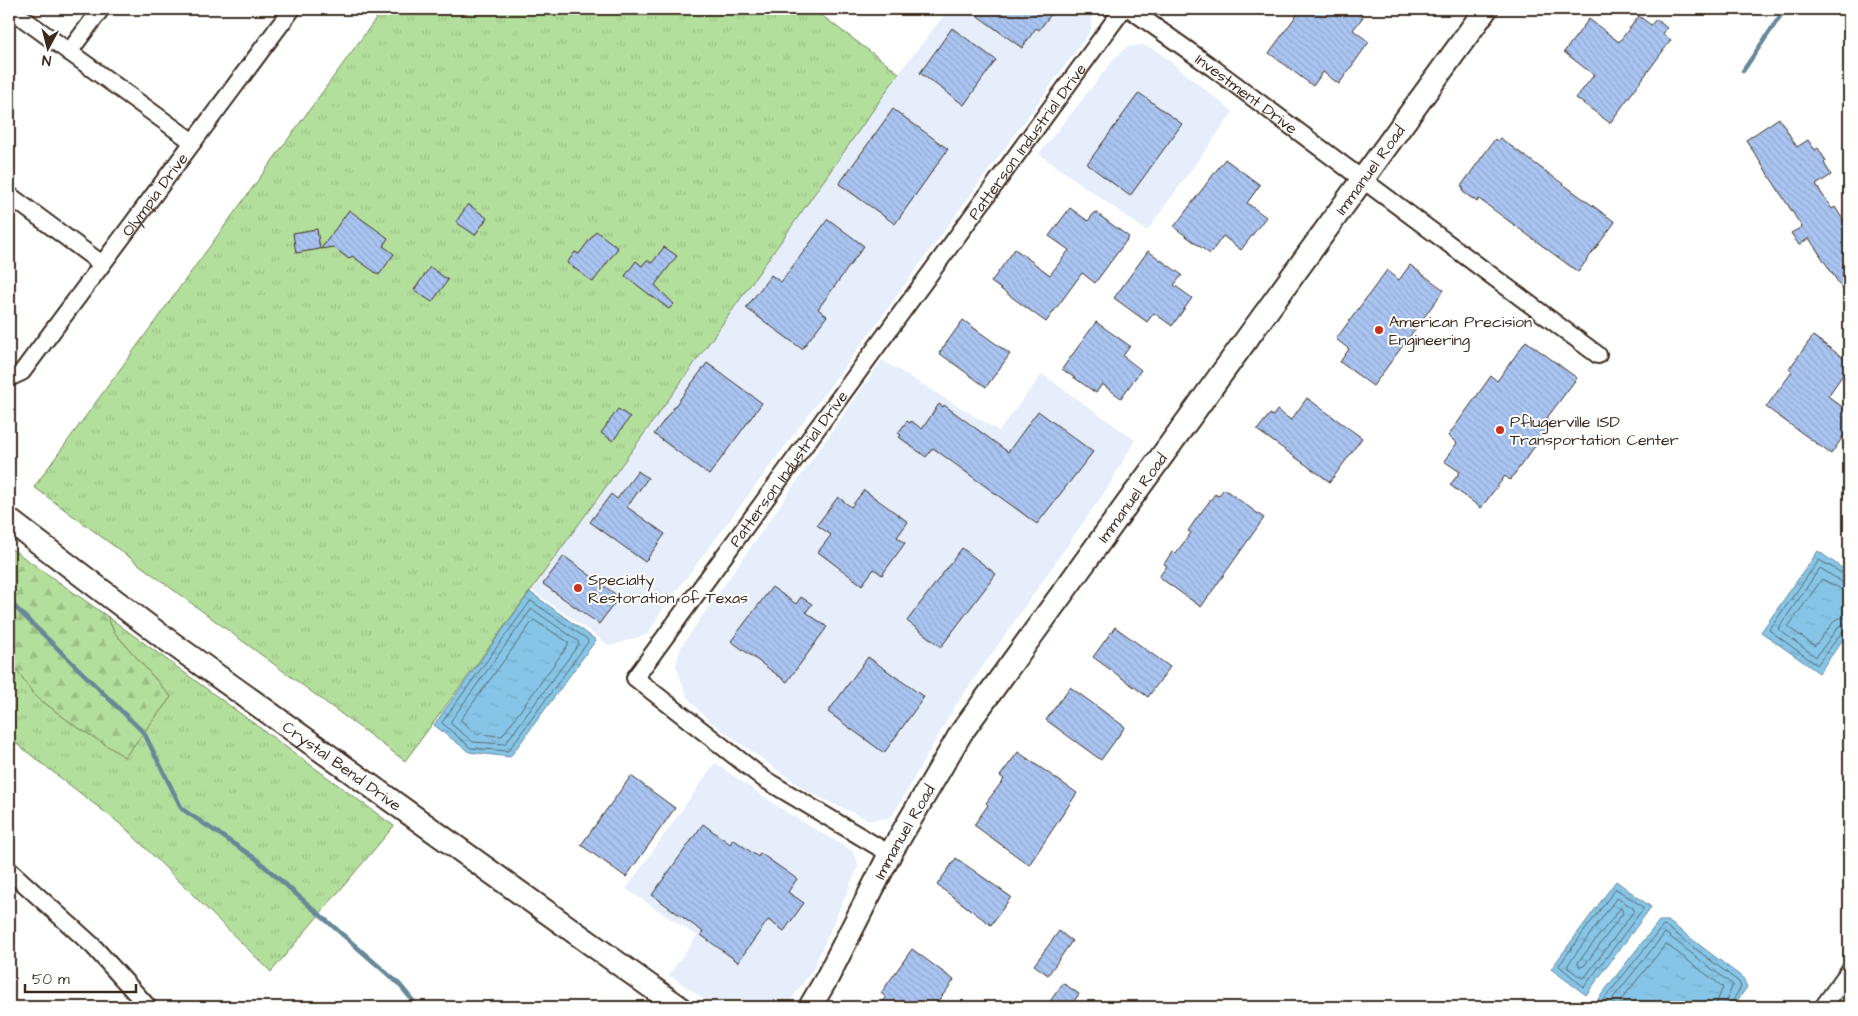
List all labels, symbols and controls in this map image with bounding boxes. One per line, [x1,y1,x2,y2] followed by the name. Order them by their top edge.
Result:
[22,22,72,72] north arrow
[41,49,52,70] text: N
[1191,49,1302,140] street label: Investment Drive
[963,59,1092,224] street label: Patterson Industrial Drive
[1330,121,1410,219] street label: Immanuel Road
[117,148,194,241] street label: Olympia Drive
[1389,311,1532,352] place label: American Precision Engineering
[1373,324,1385,336] marker: American Precision Engineering
[724,386,853,551] street label: Patterson Industrial Drive
[1510,411,1679,451] place label: Pflugerville ISD Transportation Center
[1494,424,1506,436] marker: Pflugerville ISD Transportation Center
[1093,449,1173,547] street label: Immanuel Road
[588,569,748,609] place label: Specialty Restoration of Texas
[572,582,584,594] marker: Specialty Restoration of Texas
[278,716,406,817] street label: Crystal Bend Drive
[869,781,940,883] street label: Immanuel Road
[25,961,136,993] scale bar
[32,969,70,990] text: 50 m

